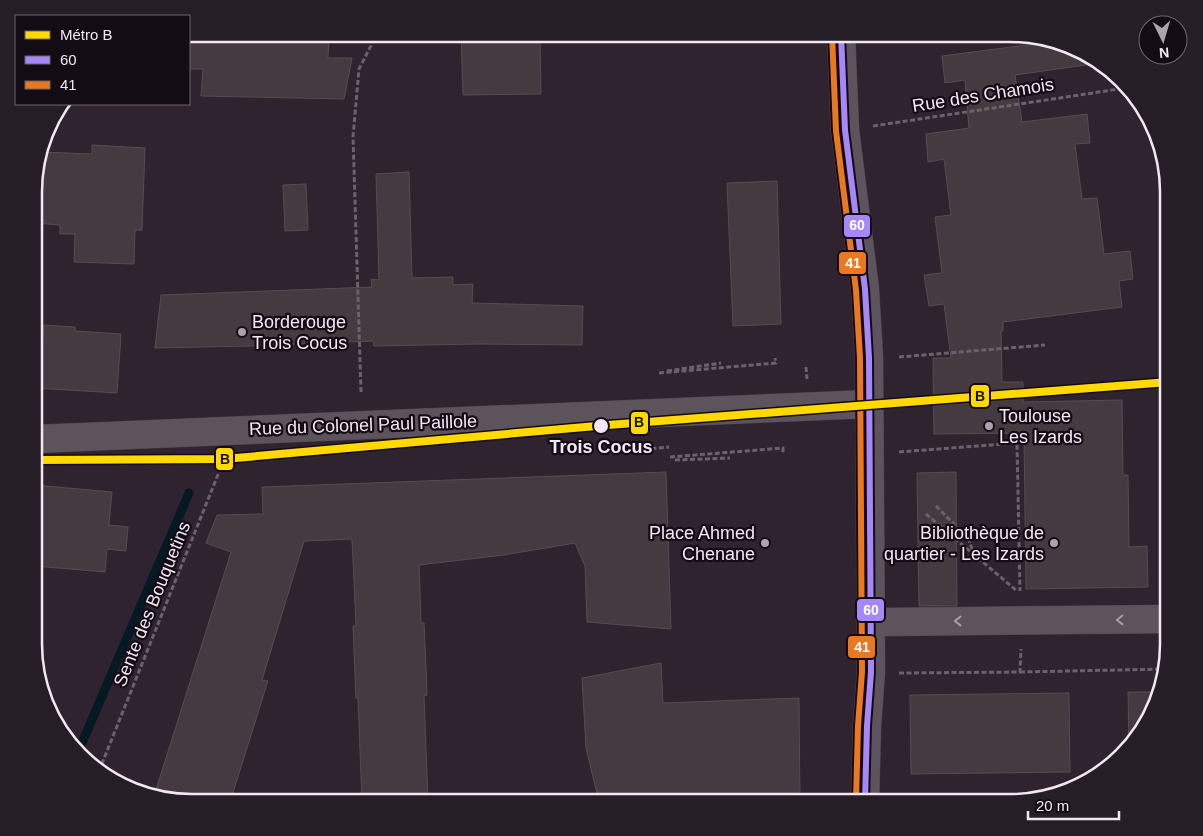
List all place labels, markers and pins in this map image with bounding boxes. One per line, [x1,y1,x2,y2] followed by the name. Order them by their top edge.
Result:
[252,312,347,353] place label: Borderouge Trois Cocus
[236,326,248,338] marker: Borderouge Trois Cocus
[999,406,1082,447] place label: Toulouse Les Izards
[592,417,610,435] marker: Trois Cocus
[983,420,995,432] marker: Toulouse Les Izards
[549,437,653,457] place label: Trois Cocus
[649,523,755,564] place label: Place Ahmed Chenane
[884,523,1044,564] place label: Bibliothèque de quartier - Les Izards
[759,537,771,549] marker: Place Ahmed Chenane
[1048,537,1060,549] marker: Bibliothèque de quartier - Les Izards

